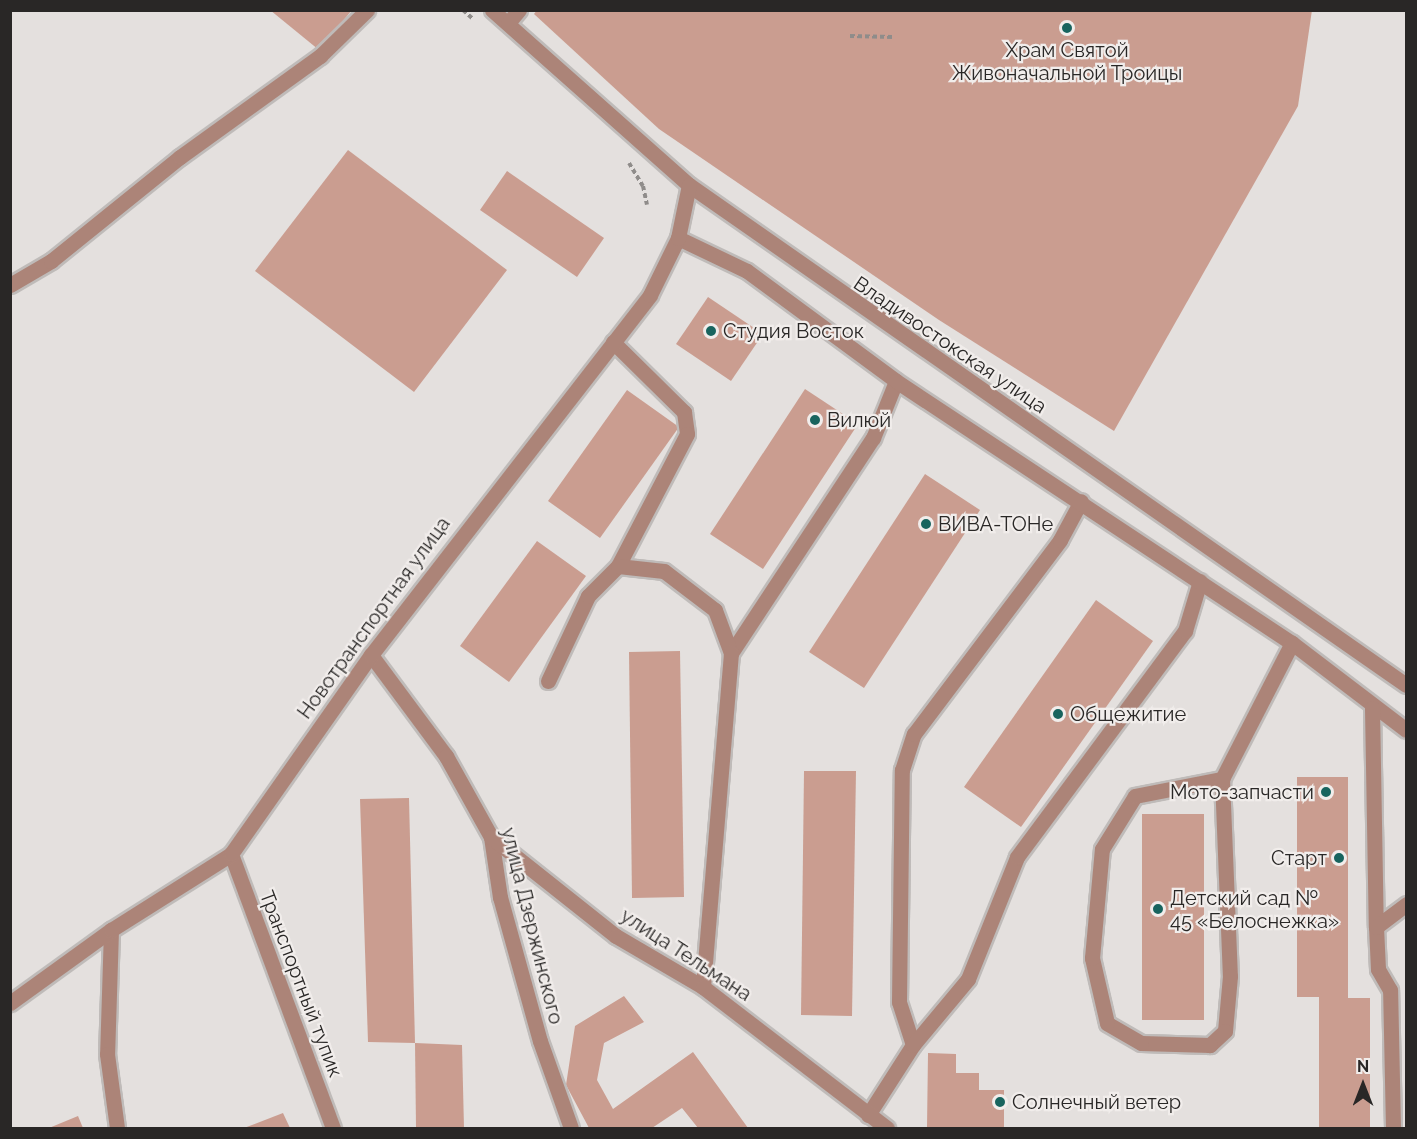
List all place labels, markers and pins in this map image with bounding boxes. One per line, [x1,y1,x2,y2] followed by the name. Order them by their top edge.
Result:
[1060,21,1074,35] marker: Храм Святой Живоначальной Троицы
[951,38,1183,85] place label: Храм Святой Живоначальной Троицы
[723,319,864,343] place label: Студия Восток
[704,324,718,338] marker: Студия Восток
[827,408,891,432] place label: Вилюй
[808,413,822,427] marker: Вилюй
[938,512,1053,536] place label: ВИВА-ТОНе
[919,517,933,531] marker: ВИВА-ТОНе
[1070,702,1186,726] place label: Общежитие
[1051,707,1065,721] marker: Общежитие
[1170,780,1314,804] place label: Мото-запчасти
[1319,785,1333,799] marker: Мото-запчасти
[1271,846,1327,870] place label: Старт
[1332,851,1346,865] marker: Старт
[1170,886,1339,933] place label: Детский сад № 45 «Белоснежка»
[1151,902,1165,916] marker: Детский сад № 45 «Белоснежка»
[1012,1090,1181,1114] place label: Солнечный ветер
[993,1095,1007,1109] marker: Солнечный ветер

